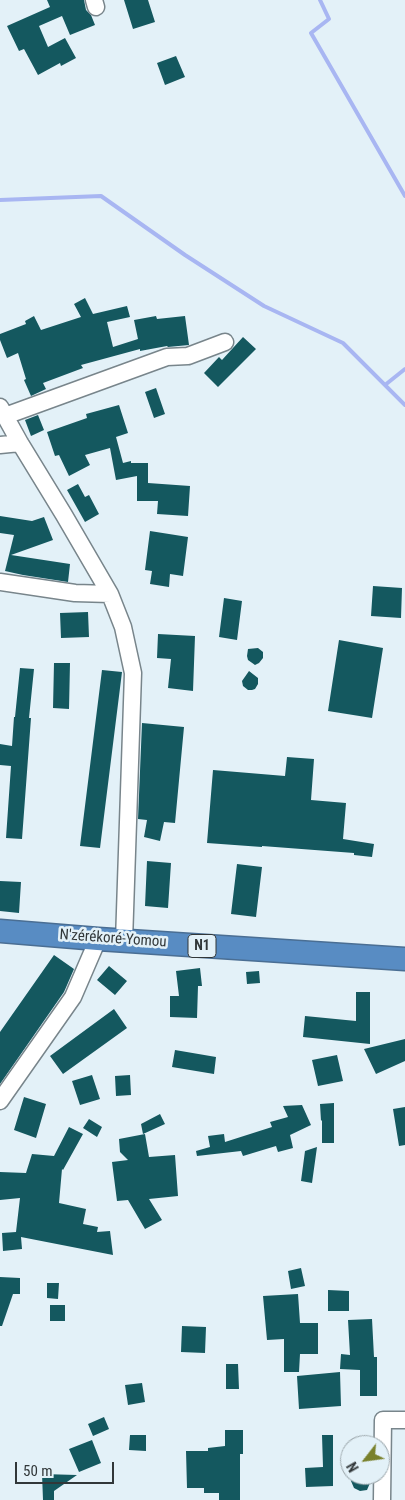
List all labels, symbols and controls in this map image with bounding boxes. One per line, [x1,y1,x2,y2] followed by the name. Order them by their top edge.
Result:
[59,926,167,952] street label: N'zérékoré-Yomou
[188,934,216,958] road number: N1
[340,1435,390,1485] north arrow
[18,1452,116,1484] scale bar
[344,1459,362,1475] text: N
[23,1462,53,1480] text: 50 m

